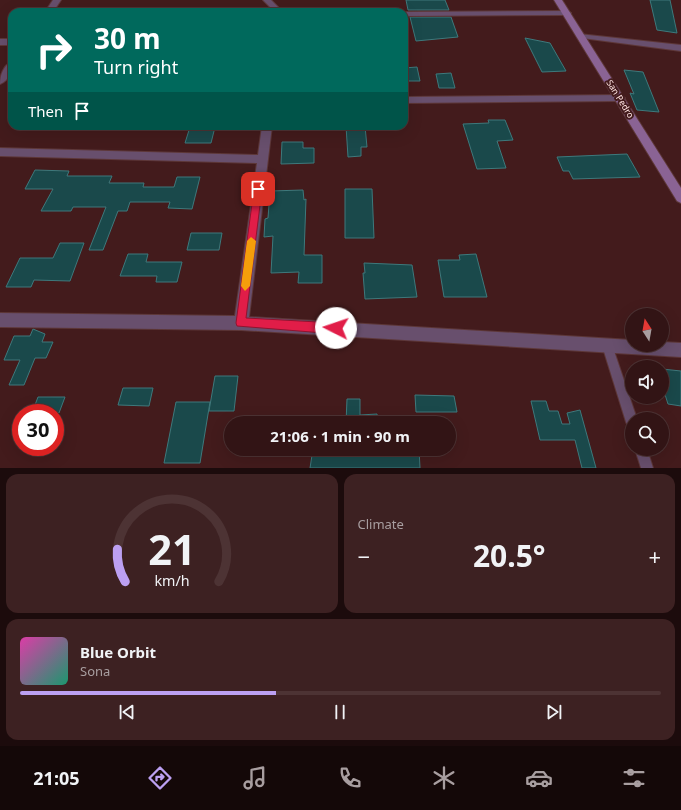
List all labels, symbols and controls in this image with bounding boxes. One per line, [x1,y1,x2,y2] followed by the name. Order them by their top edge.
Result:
[94,19,161,57] text: 30 m
[28,24,80,76] icon: right
[94,55,178,79] text: Turn right
[604,77,637,120] street label: San Pedro
[71,100,93,122] icon: arrive
[28,101,63,121] text: Then
[241,172,275,206] pin
[247,178,269,200] icon: arrive
[315,307,357,349] position arrow
[625,308,669,352] north arrow
[625,308,669,456] map controls
[625,360,669,404] button: sound
[12,404,64,456] speed limit sign: 30
[625,412,669,456] button: search
[270,426,410,446] text: 21:06 · 1 min · 90 m
[358,515,404,533] text: Climate
[148,520,196,576] text: 21
[473,535,546,576] text: 20.5°
[358,541,370,571] text: −
[648,541,661,571] text: +
[154,570,189,589] text: km/h
[80,642,156,662] text: Blue Orbit
[80,662,110,680] text: Sona
[116,701,138,723] icon: previous
[329,701,351,723] icon: pause
[543,701,565,723] icon: next
[146,764,174,792] icon: directions
[241,764,269,792] icon: music
[336,764,364,792] icon: phone
[430,764,458,792] icon: climate
[525,764,553,792] icon: car
[620,764,648,792] icon: filters
[33,766,80,790] text: 21:05

